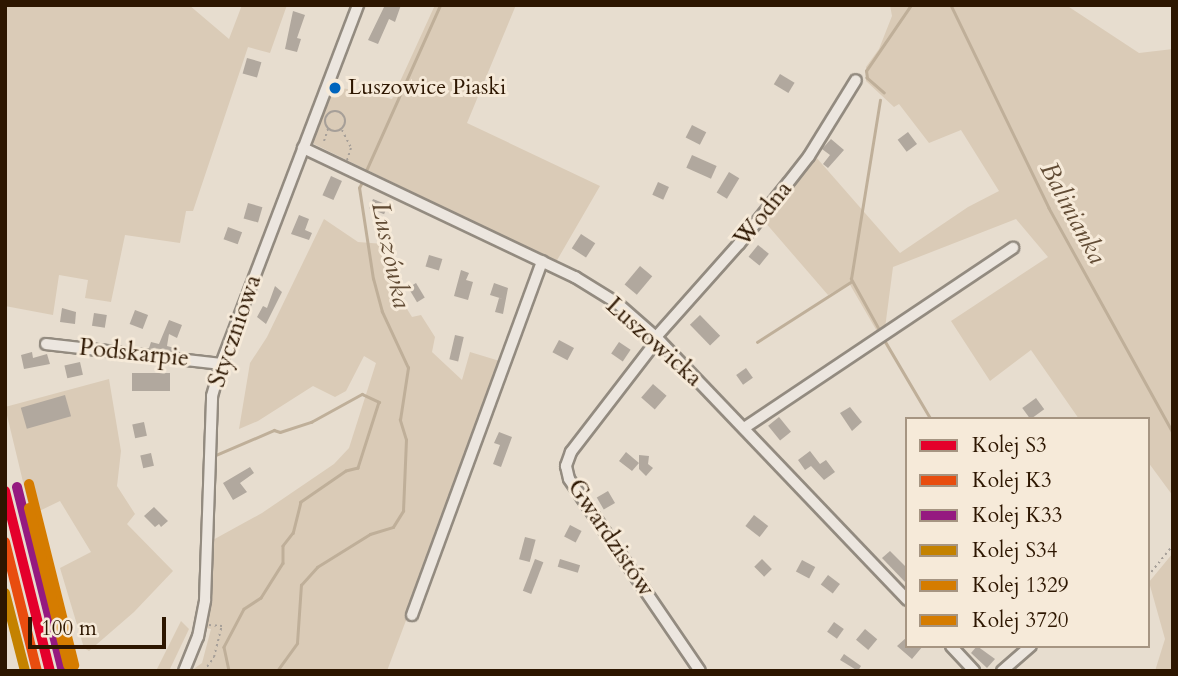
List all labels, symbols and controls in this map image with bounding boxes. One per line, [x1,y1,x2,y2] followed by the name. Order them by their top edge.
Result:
[348,75,506,101] place label: Luszowice Piaski
[328,81,342,95] marker: Luszowice Piaski
[1033,157,1113,269] water label: Balinianka
[728,175,798,253] street label: Wodna
[365,199,417,311] water label: Luszówka
[202,271,268,391] street label: Styczniowa
[600,291,708,393] street label: Luszowicka
[78,333,190,373] street label: Podskarpie
[905,417,1150,648] legend
[972,431,1047,460] text: Kolej S3
[972,466,1052,495] text: Kolej K3
[561,474,661,602] street label: Gwardzistów
[972,501,1063,530] text: Kolej K33
[972,536,1057,565] text: Kolej S34
[972,571,1068,600] text: Kolej 1329
[32,602,170,646] scale bar
[972,606,1068,635] text: Kolej 3720
[41,614,97,643] text: 100 m

